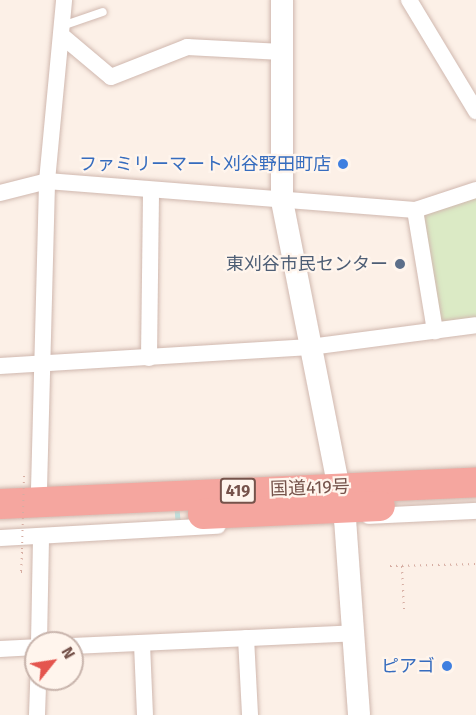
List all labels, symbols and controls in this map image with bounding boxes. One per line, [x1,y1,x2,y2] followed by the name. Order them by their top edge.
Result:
[79,153,331,175] place label: ファミリーマート刈谷野田町店
[336,157,350,171] marker: ファミリーマート刈谷野田町店
[226,253,388,275] place label: 東刈谷市民センター
[393,257,407,271] marker: 東刈谷市民センター
[270,476,350,500] street label: 国道419号
[218,478,258,504] road number: 419
[24,631,84,691] north arrow
[57,643,79,662] text: N
[381,655,435,677] place label: ピアゴ
[440,659,454,673] marker: ピアゴ

